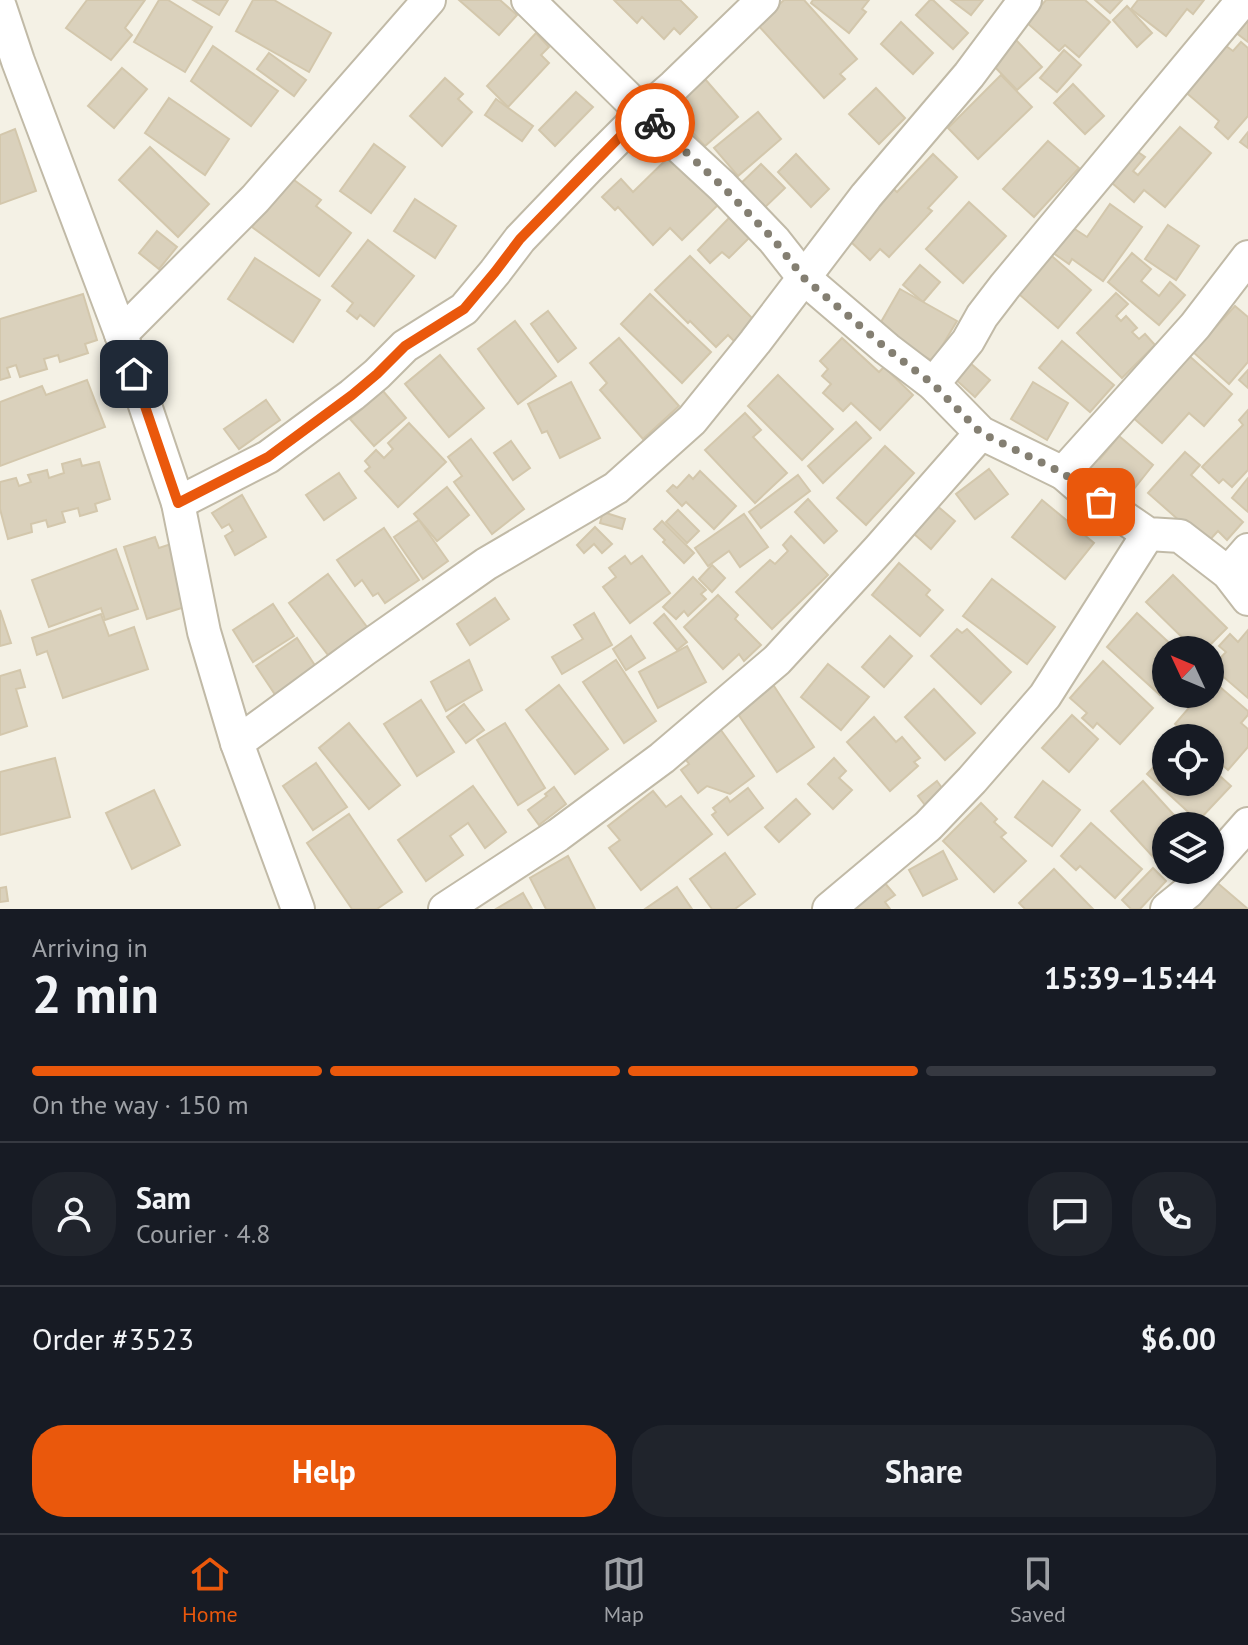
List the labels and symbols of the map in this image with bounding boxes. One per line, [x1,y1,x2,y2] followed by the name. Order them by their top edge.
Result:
[615,83,695,163] courier
[100,340,168,408] pin
[1067,468,1135,536] pin
[1152,636,1224,708] north arrow

